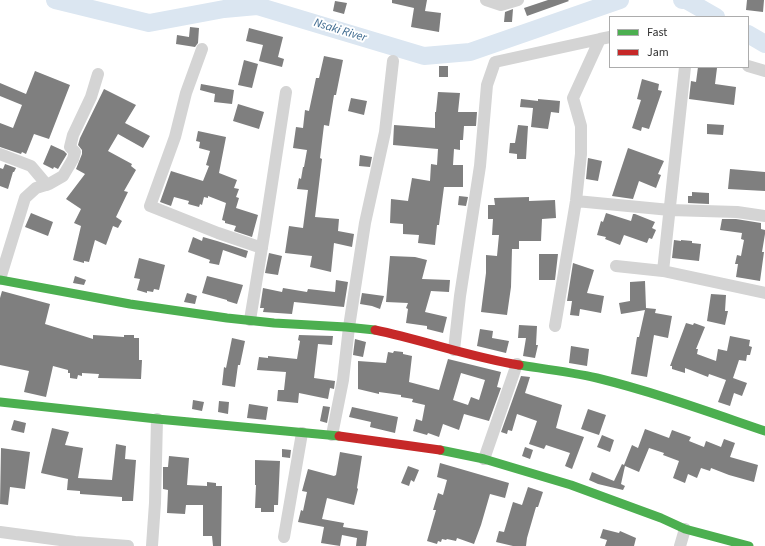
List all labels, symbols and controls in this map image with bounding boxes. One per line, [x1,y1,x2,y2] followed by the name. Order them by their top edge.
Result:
[312,16,368,46] water label: Nsaki River
[609,16,749,68] legend
[647,24,667,41] text: Fast
[647,44,669,61] text: Jam

